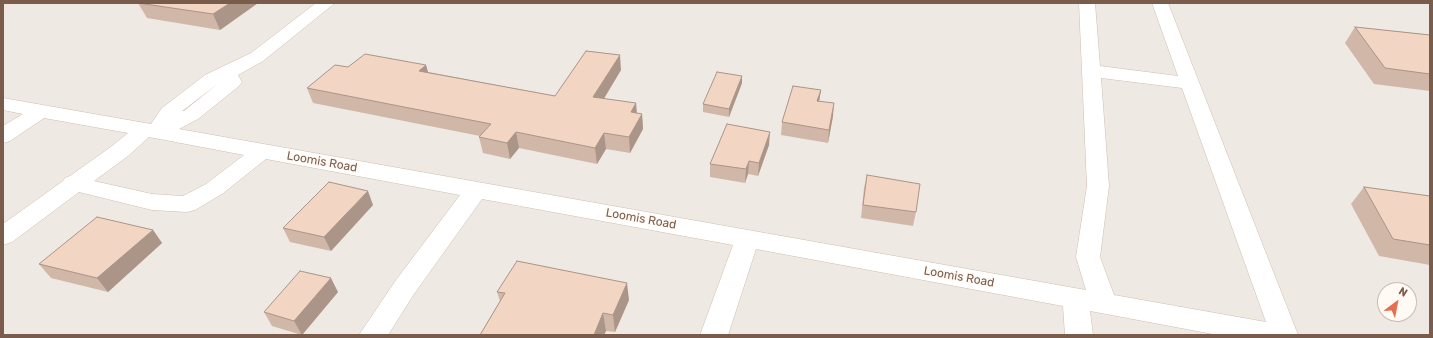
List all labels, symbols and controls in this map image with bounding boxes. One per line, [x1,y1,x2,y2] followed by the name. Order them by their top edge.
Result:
[286,149,358,175] street label: Loomis Road
[605,206,677,232] street label: Loomis Road
[923,264,995,290] street label: Loomis Road
[1377,282,1417,322] north arrow
[1396,285,1410,300] text: N

